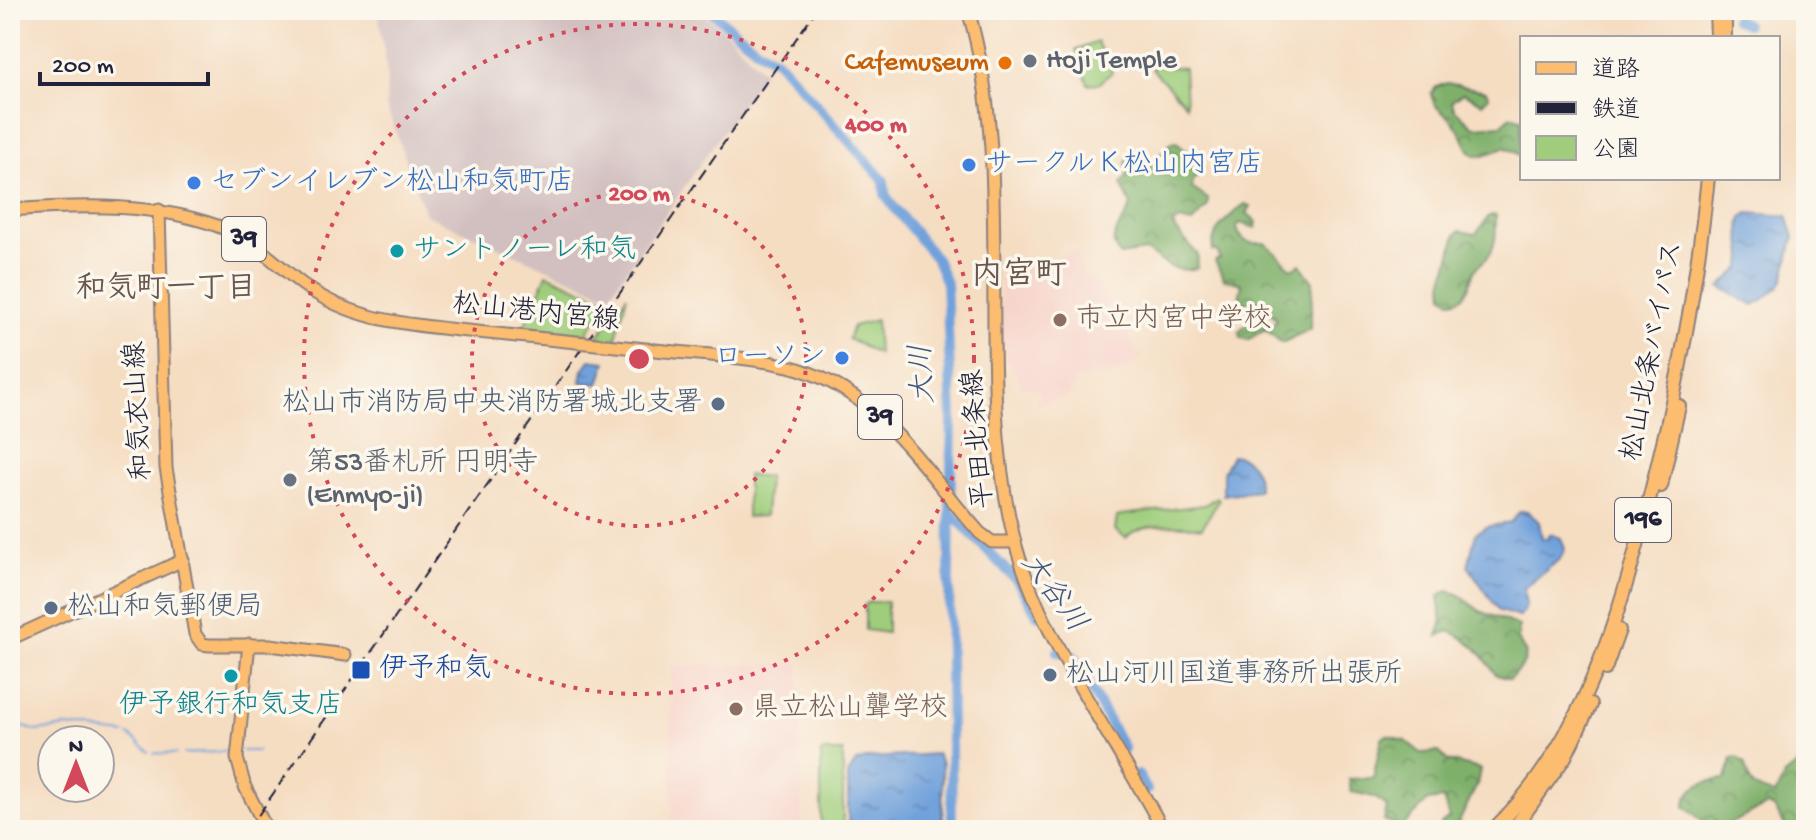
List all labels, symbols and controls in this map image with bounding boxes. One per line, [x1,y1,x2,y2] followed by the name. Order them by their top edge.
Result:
[40,36,208,86] scale bar
[1520,36,1780,180] legend
[1046,45,1177,78] place label: Hoji Temple
[844,47,989,80] place label: Cafemuseum
[1021,52,1039,70] marker: Hoji Temple
[52,53,114,82] text: 200 m
[996,54,1014,72] marker: Cafemuseum
[1592,56,1640,86] text: 道路
[1592,96,1640,126] text: 鉄道
[844,112,907,141] text: 400 m
[1592,137,1640,166] text: 公園
[985,148,1263,182] place label: サークルＫ松山内宮店
[960,156,978,174] marker: サークルＫ松山内宮店
[210,166,574,200] place label: セブンイレブン松山和気町店
[185,174,203,192] marker: セブンイレブン松山和気町店
[608,181,670,210] text: 200 m
[222,217,266,261] road number: 39
[413,234,636,268] place label: サントノーレ和気
[1616,238,1692,464] street label: 松山北条バイパス
[388,242,406,260] marker: サントノーレ和気
[971,256,1067,296] district label: 内宮町
[76,271,256,308] district label: 和気町一丁目
[451,288,621,339] street label: 松山港内宮線
[1076,303,1272,337] place label: 市立内宮中学校
[1051,311,1069,329] marker: 市立内宮中学校
[119,340,160,482] street label: 和気衣山線
[714,342,826,375] place label: ローソン
[905,343,944,405] water label: 大川
[625,345,653,373] centre of rings
[833,349,851,367] marker: ローソン
[956,368,1003,510] street label: 平田北条線
[282,387,702,421] place label: 松山市消防局中央消防署城北支署
[709,395,727,413] marker: 松山市消防局中央消防署城北支署
[858,395,902,439] road number: 39
[306,447,538,513] place label: 第53番札所 円明寺 (Enmyo-ji)
[281,471,299,489] marker: 第53番札所 円明寺 (Enmyo-ji)
[1615,498,1671,542] road number: 196
[1011,547,1093,641] water label: 大谷川
[67,591,263,625] place label: 松山和気郵便局
[42,599,60,617] marker: 松山和気郵便局
[379,653,491,687] place label: 伊予和気
[1066,658,1402,692] place label: 松山河川国道事務所出張所
[350,659,372,681] marker: 伊予和気
[1041,666,1059,684] marker: 松山河川国道事務所出張所
[222,667,240,685] marker: 伊予銀行和気支店
[119,689,343,723] place label: 伊予銀行和気支店
[752,692,948,726] place label: 県立松山聾学校
[727,700,745,718] marker: 県立松山聾学校
[36,724,116,804] north arrow
[69,735,83,761] text: N

